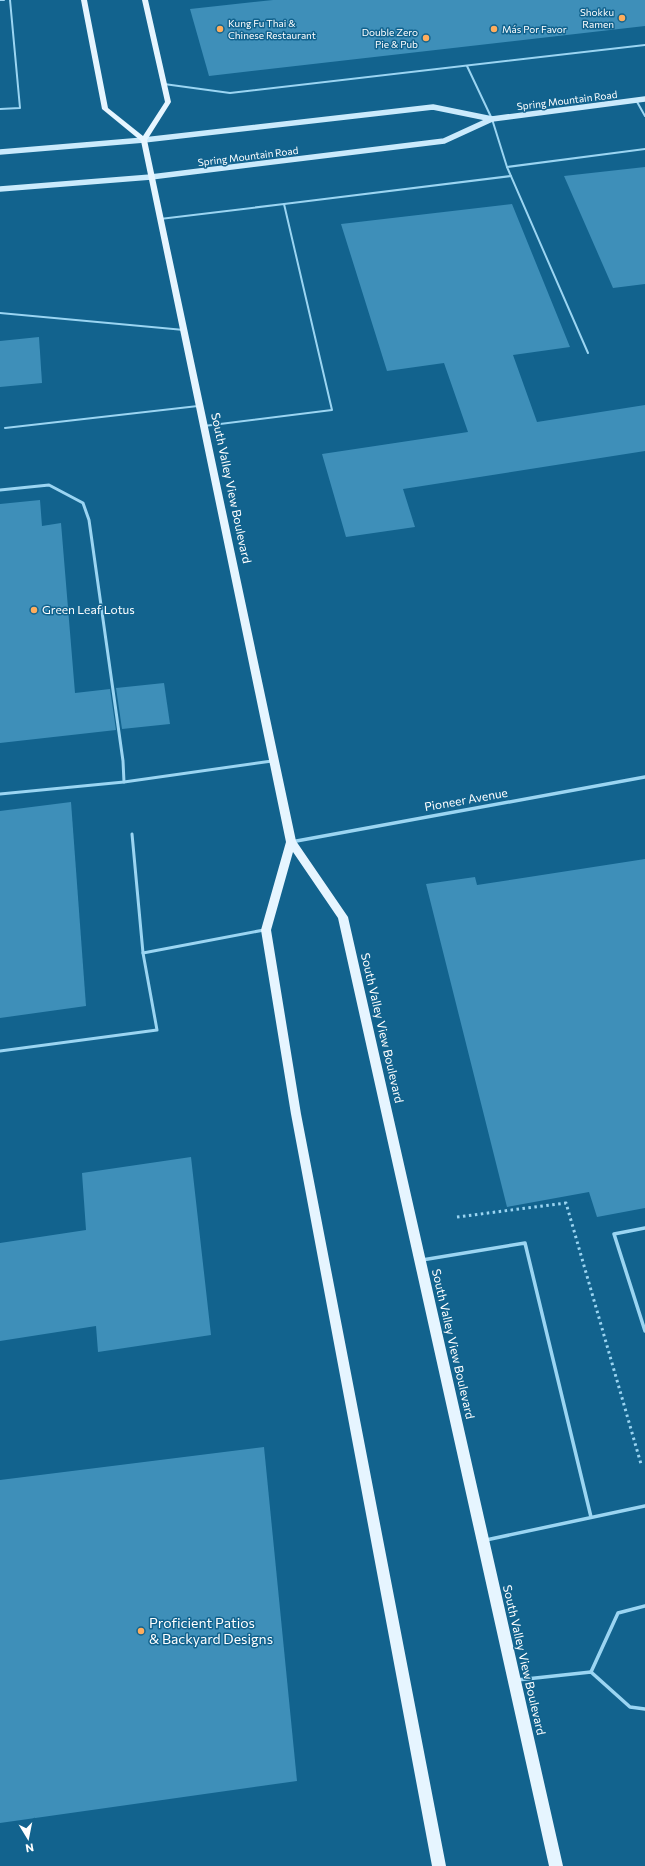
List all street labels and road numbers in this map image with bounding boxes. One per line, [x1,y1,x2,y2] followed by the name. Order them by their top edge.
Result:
[516,88,618,112] street label: Spring Mountain Road
[197,144,299,168] street label: Spring Mountain Road
[209,411,255,565] street label: South Valley View Boulevard
[423,785,509,813] street label: Pioneer Avenue
[359,951,407,1104] street label: South Valley View Boulevard
[430,1267,478,1420] street label: South Valley View Boulevard
[501,1583,549,1736] street label: South Valley View Boulevard

